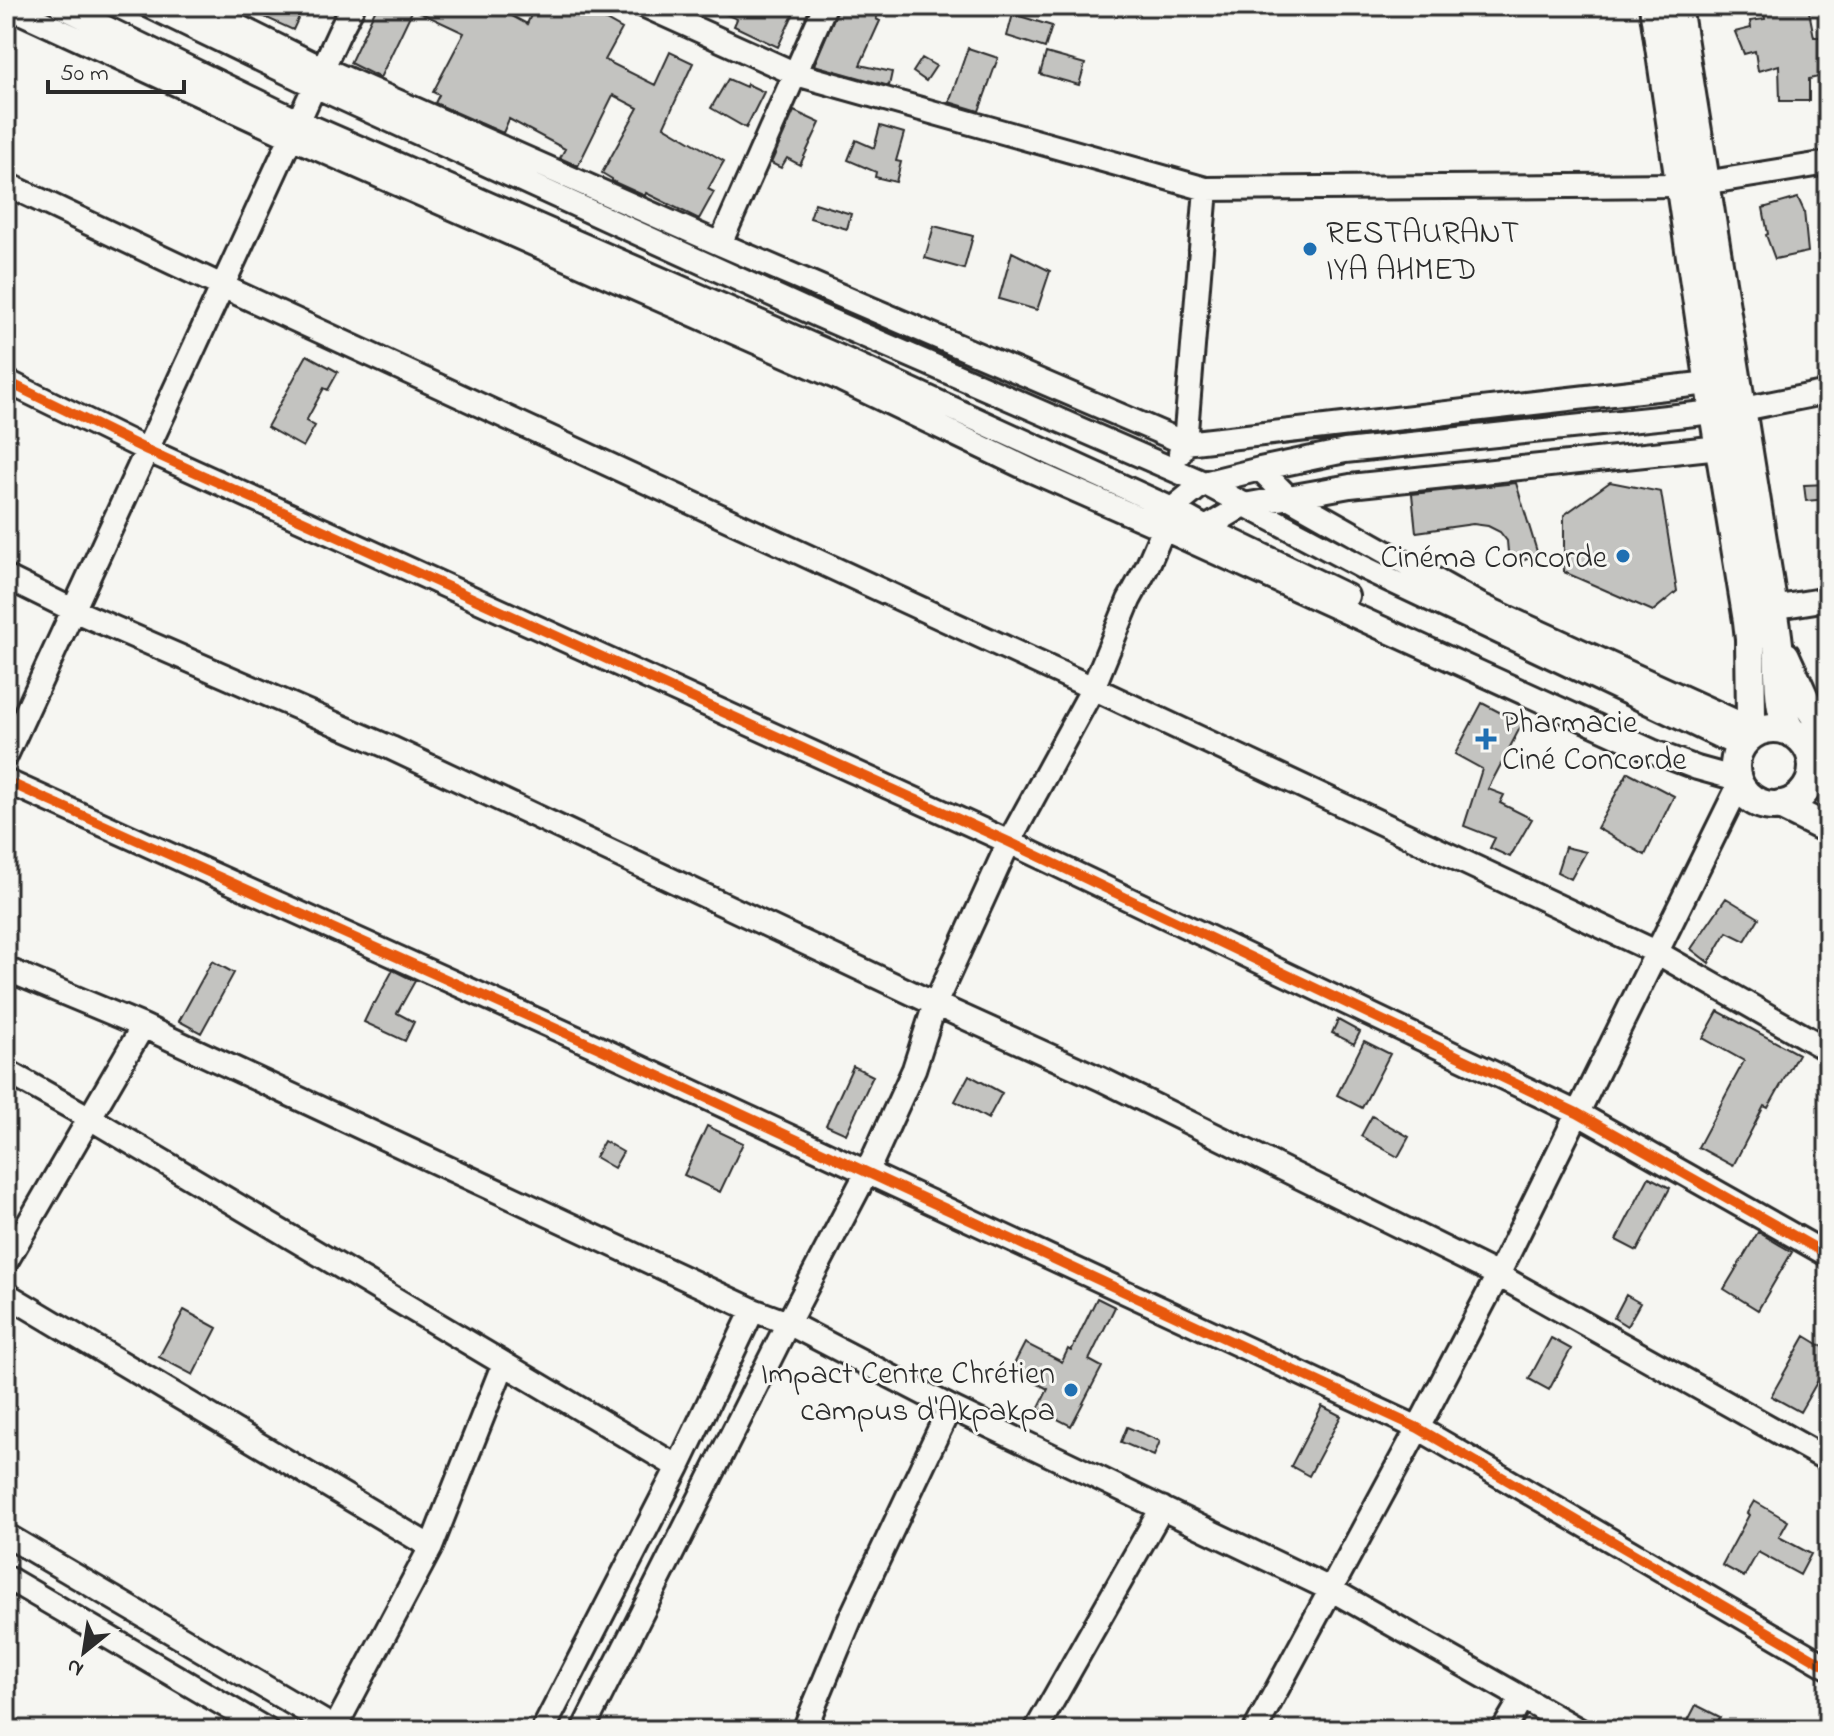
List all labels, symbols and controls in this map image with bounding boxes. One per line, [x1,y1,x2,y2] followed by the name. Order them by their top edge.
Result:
[48,44,184,94] scale bar
[60,57,109,92] text: 50 m
[1326,211,1519,295] place label: RESTAURANT IYA AHMED
[1301,240,1319,258] marker: RESTAURANT IYA AHMED
[1380,536,1608,583] place label: Cinéma Concorde
[1614,547,1632,565] marker: Cinéma Concorde
[1502,701,1687,785] place label: Pharmacie Ciné Concorde
[1477,730,1495,748] marker: Pharmacie Ciné Concorde
[761,1352,1055,1436] place label: Impact Centre Chrétien campus d'Akpakpa
[1062,1381,1080,1399] marker: Impact Centre Chrétien campus d'Akpakpa
[44,1612,124,1692] north arrow
[61,1649,90,1684] text: N

